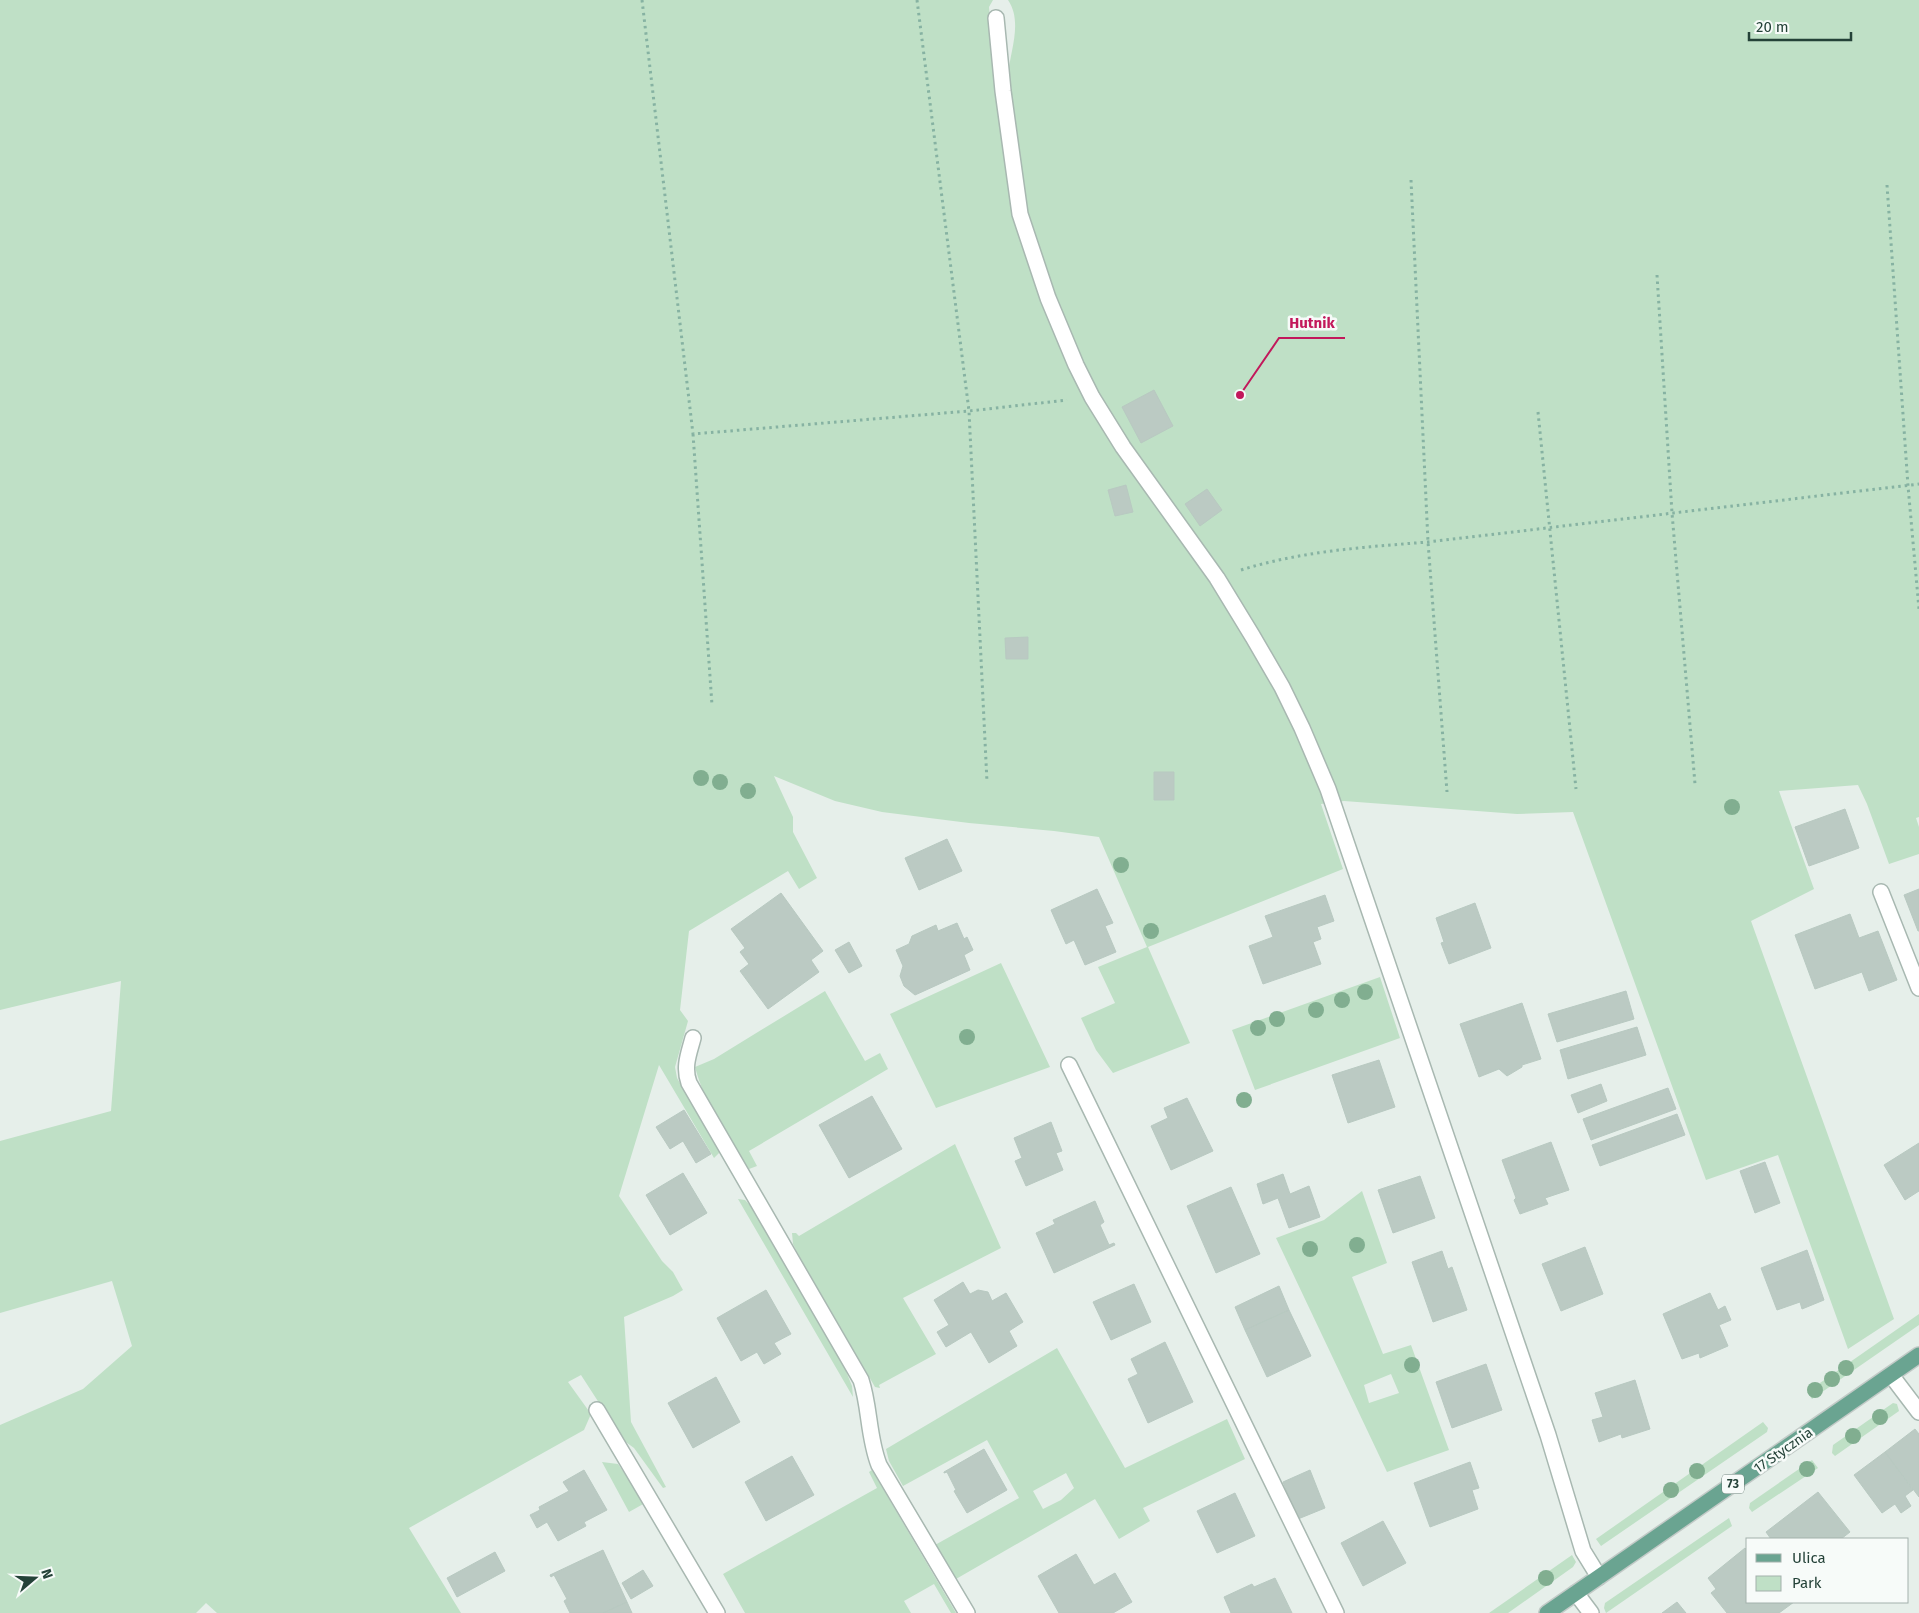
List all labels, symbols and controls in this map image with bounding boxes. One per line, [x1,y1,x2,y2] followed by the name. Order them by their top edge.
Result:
[1749,10,1852,42] scale bar
[1756,18,1789,36] text: 20 m
[1279,308,1345,338] callout: Hutnik
[1289,314,1335,332] text: Hutnik
[1751,1424,1816,1477] street label: 17 Stycznia
[1722,1475,1744,1494] road number: 73
[1746,1538,1909,1603] legend
[1792,1549,1826,1567] text: Ulica
[10,1553,60,1603] north arrow
[37,1567,56,1581] text: N
[1792,1574,1822,1592] text: Park

